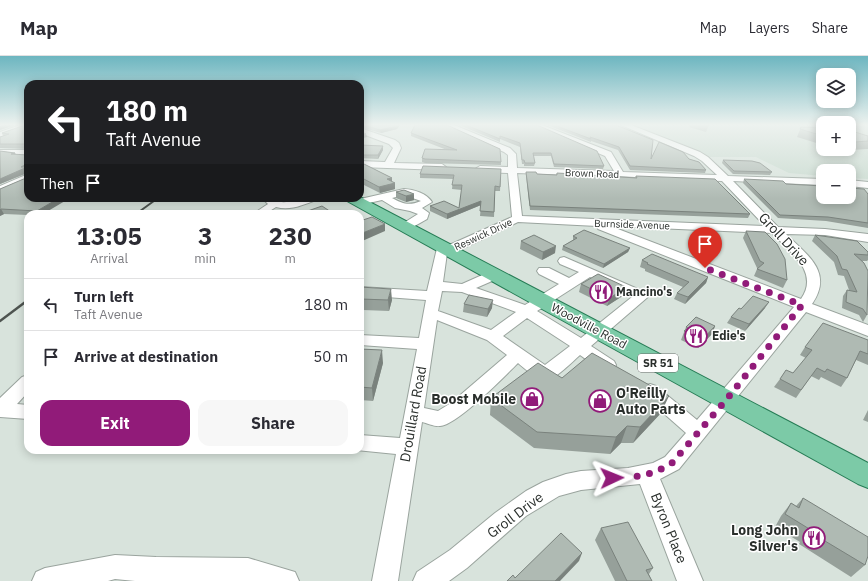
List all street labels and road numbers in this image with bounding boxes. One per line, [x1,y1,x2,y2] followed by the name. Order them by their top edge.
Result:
[565,166,619,181] street label: Brown Road
[755,209,813,269] street label: Groll Drive
[452,215,515,254] street label: Reswick Drive
[594,217,671,232] street label: Burnside Avenue
[549,299,630,352] street label: Woodville Road
[638,354,678,372] road number: SR 51
[396,364,430,464] street label: Drouillard Road
[483,488,547,542] street label: Groll Drive
[647,490,691,566] street label: Byron Place

